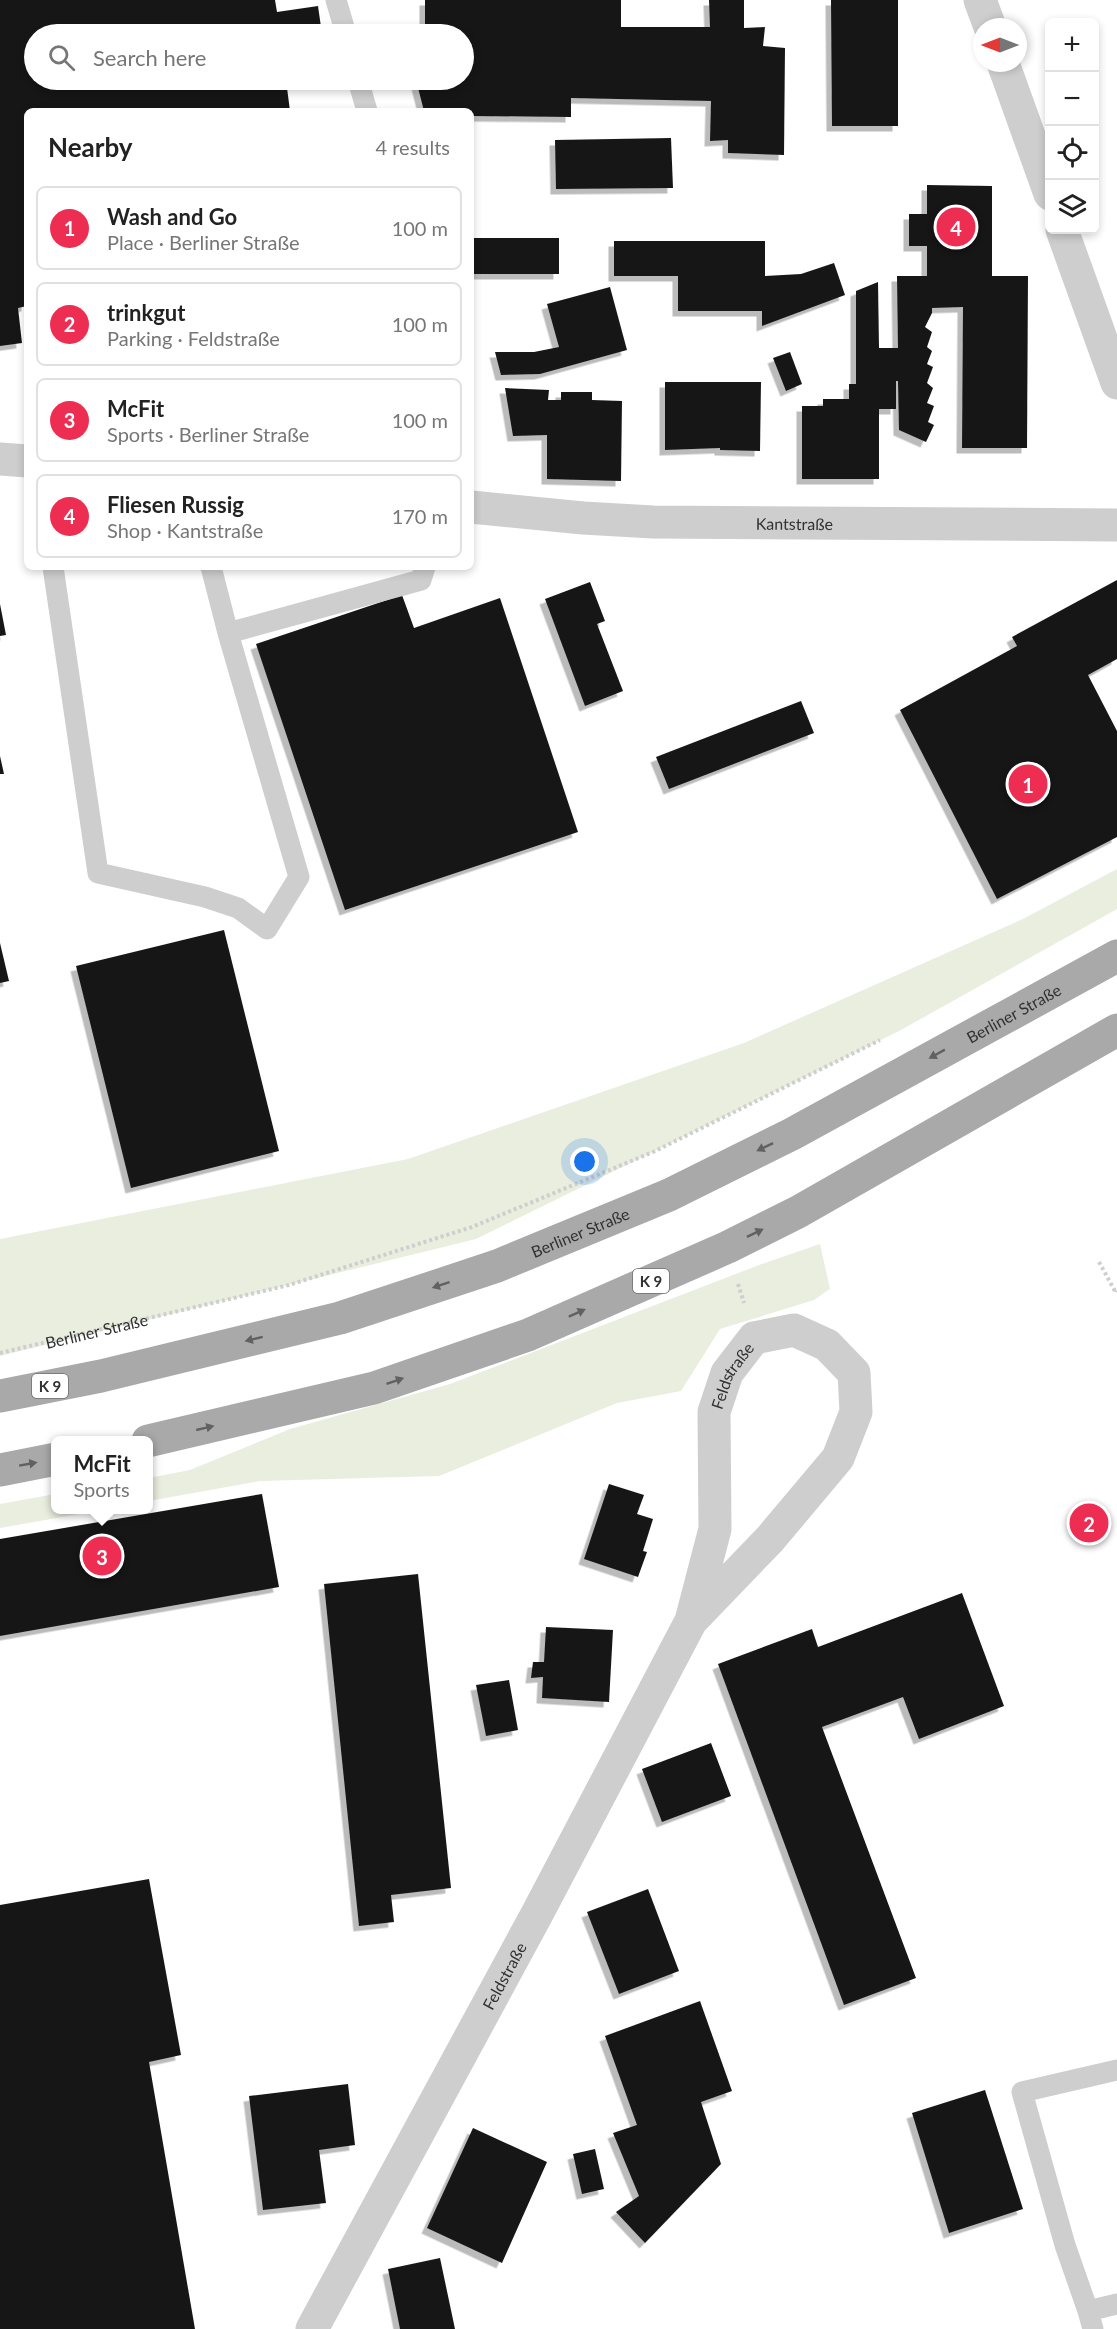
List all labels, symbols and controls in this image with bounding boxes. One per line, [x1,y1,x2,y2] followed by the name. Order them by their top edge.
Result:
[973,18,1027,72] north arrow
[1045,18,1099,234] map controls
[1045,18,1099,72] button: +
[24,24,474,90] search box
[45,41,78,74] icon: search
[93,44,206,71] text: Search here
[1045,72,1099,126] button: −
[1045,126,1099,180] button: locate
[48,131,133,163] text: Nearby
[375,135,450,159] text: 4 results
[1045,180,1099,234] button: layers
[107,203,237,230] text: Wash and Go
[936,204,976,250] pin: 4
[64,216,75,240] text: 1
[392,216,448,240] text: 100 m
[107,230,300,254] text: Place · Berliner Straße
[107,299,185,326] text: trinkgut
[64,312,75,336] text: 2
[392,312,448,336] text: 100 m
[107,326,280,350] text: Parking · Feldstraße
[107,395,164,422] text: McFit
[64,408,75,432] text: 3
[392,408,448,432] text: 100 m
[107,422,309,446] text: Sports · Berliner Straße
[107,491,244,518] text: Fliesen Russig
[64,504,75,528] text: 4
[392,504,448,528] text: 170 m
[756,513,833,533] street label: Kantstraße
[107,518,263,542] text: Shop · Kantstraße
[1008,762,1048,806] pin: 1
[963,979,1064,1046] street label: Berliner Straße
[928,1049,945,1059] one-way arrow
[757,1142,774,1152] one-way arrow
[570,1147,599,1176] your location
[528,1203,632,1261] street label: Berliner Straße
[747,1229,764,1238] one-way arrow
[633,1269,669,1293] road number: K 9
[432,1280,450,1290] one-way arrow
[569,1308,587,1318] one-way arrow
[43,1309,149,1352] street label: Berliner Straße
[245,1334,263,1344] one-way arrow
[706,1338,757,1411] street label: Feldstraße
[32,1374,68,1398] road number: K 9
[386,1375,404,1385] one-way arrow
[196,1422,215,1432] one-way arrow
[51,1436,153,1514] popup
[73,1450,131,1477] text: McFit
[18,1460,37,1469] one-way arrow
[73,1477,130,1501] text: Sports
[1070,1500,1108,1546] pin: 2
[82,1534,122,1578] pin: 3
[478,1939,530,2012] street label: Feldstraße

